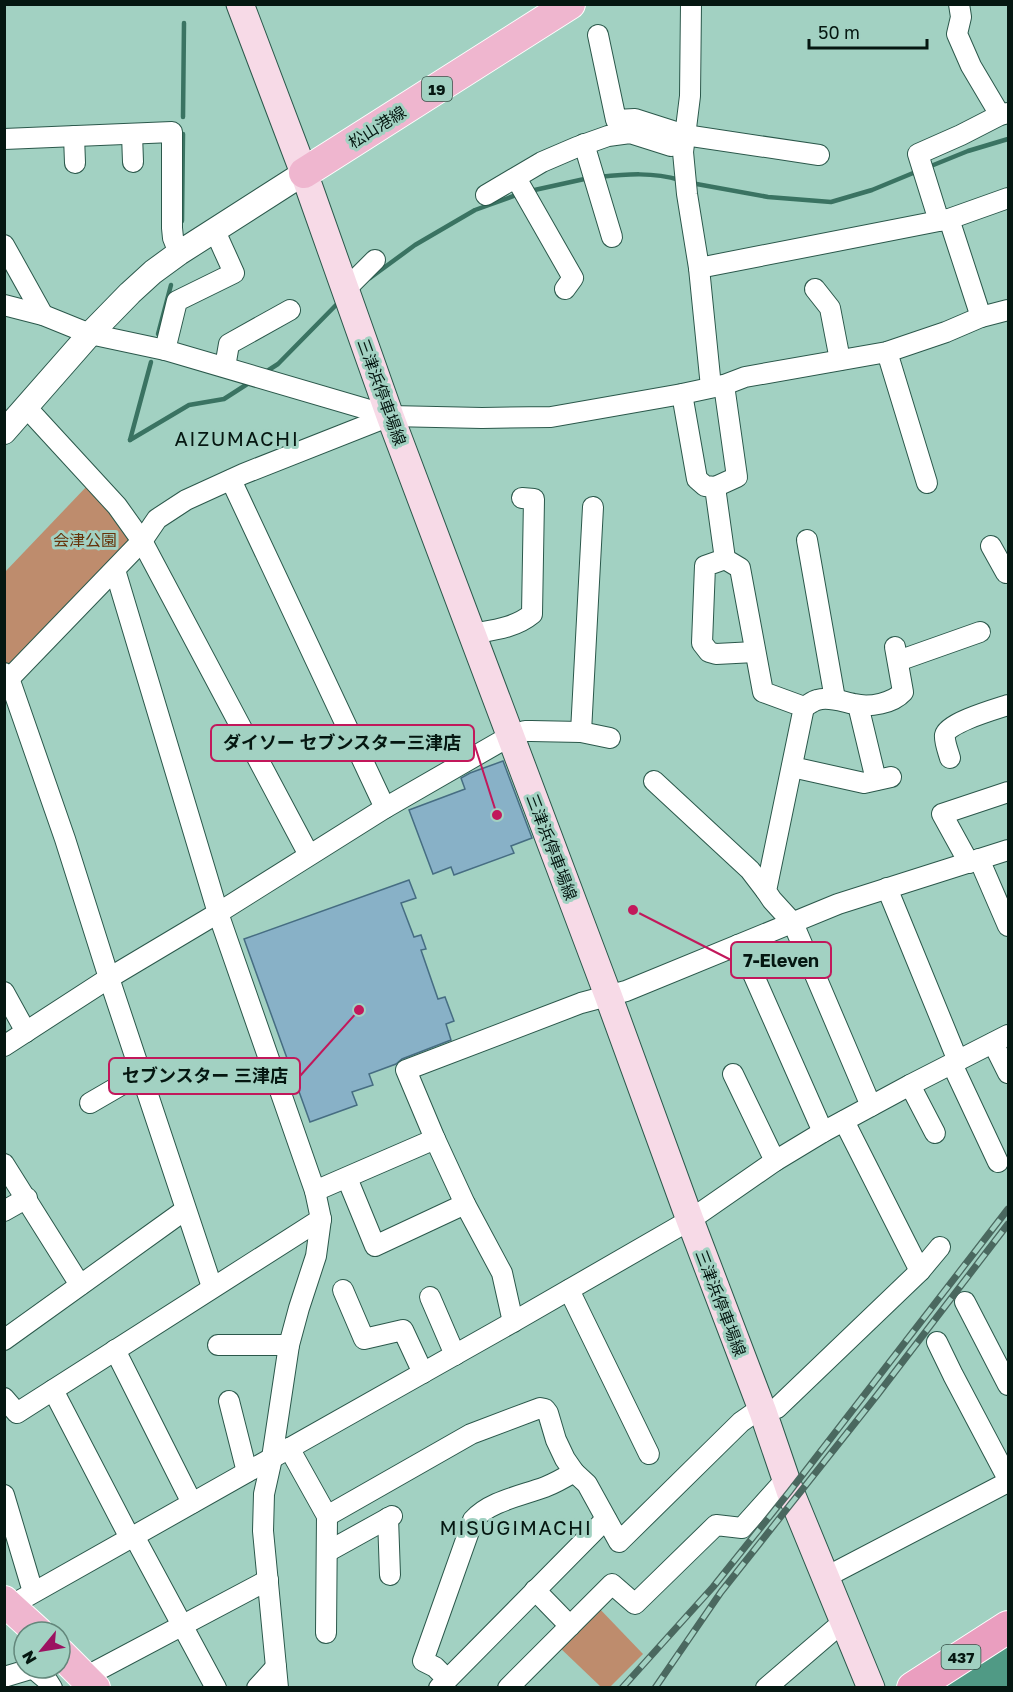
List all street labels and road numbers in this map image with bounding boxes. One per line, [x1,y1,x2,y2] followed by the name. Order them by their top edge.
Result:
[422,77,452,101] road number: 19
[345,102,409,152] street label: 松山港線
[353,336,411,448] street label: 三津浜停車場線
[523,791,581,903] street label: 三津浜停車場線
[692,1247,750,1359] street label: 三津浜停車場線
[942,1645,980,1669] road number: 437

